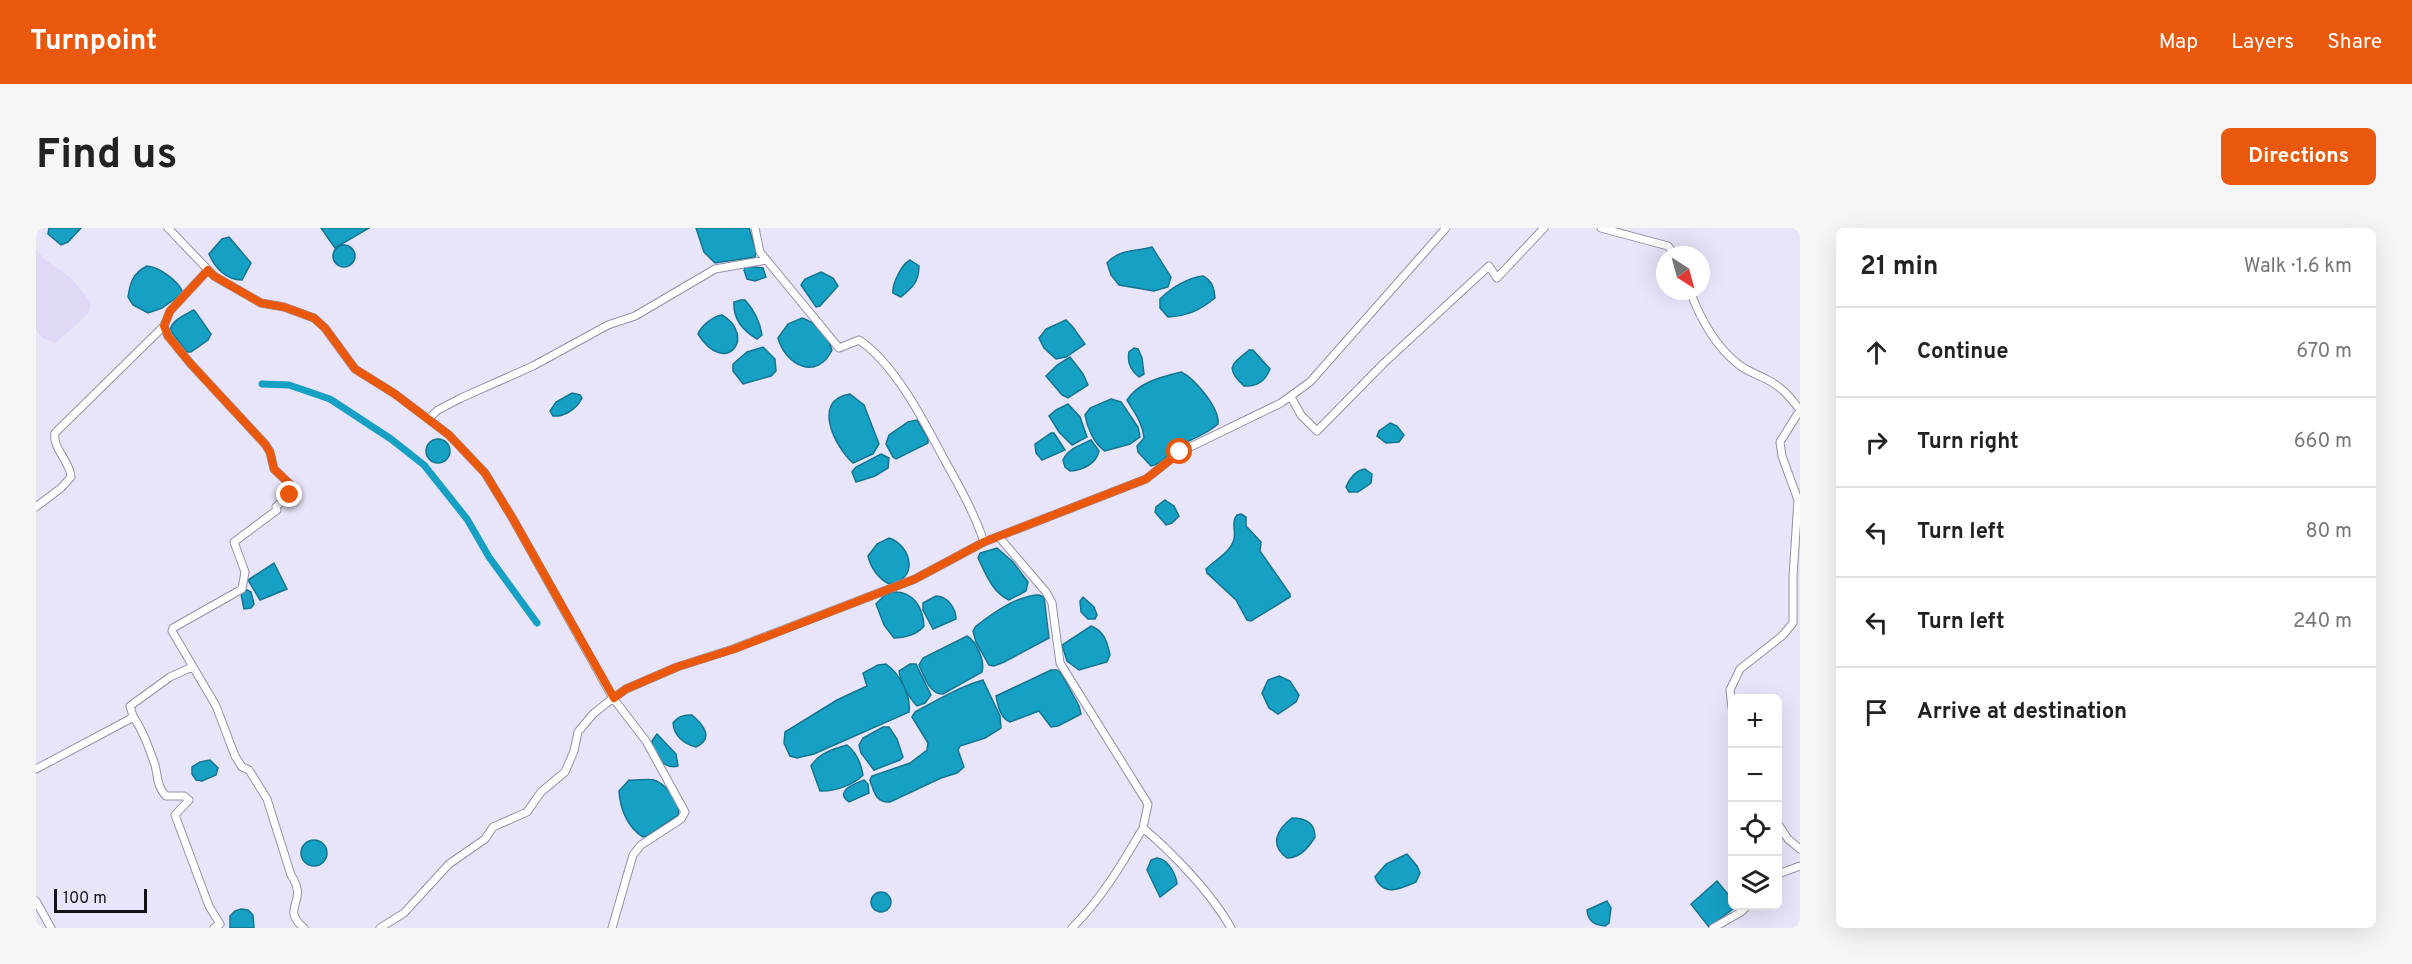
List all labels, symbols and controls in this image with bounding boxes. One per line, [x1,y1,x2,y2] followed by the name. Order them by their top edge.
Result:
[30,24,157,60] text: Turnpoint
[2159,29,2198,56] text: Map
[2231,29,2294,56] text: Layers
[2327,29,2382,56] text: Share
[2221,128,2376,185] button: Directions
[36,130,177,183] text: Find us
[1656,246,1710,300] north arrow
[1860,251,1938,284] text: 21 min
[2244,254,2352,280] text: Walk · 1.6 km
[1860,336,1893,369] icon: ahead
[1917,339,2008,366] text: Continue
[2296,339,2352,365] text: 670 m
[1860,426,1893,459] icon: right
[1917,429,2019,456] text: Turn right
[2294,429,2352,455] text: 660 m
[1166,438,1192,464] route start
[276,481,302,507] route end
[1860,516,1893,549] icon: left
[1917,519,2005,546] text: Turn left
[2306,519,2352,545] text: 80 m
[1860,606,1893,639] icon: left
[1917,609,2005,636] text: Turn left
[2293,609,2352,635] text: 240 m
[1728,694,1782,910] map controls
[1728,694,1782,748] button: +
[1860,696,1893,729] icon: arrive
[1917,699,2127,726] text: Arrive at destination
[1728,748,1782,802] button: −
[1728,802,1782,856] button: locate
[1728,856,1782,910] button: layers
[54,886,147,914] scale bar
[63,889,107,909] text: 100 m

